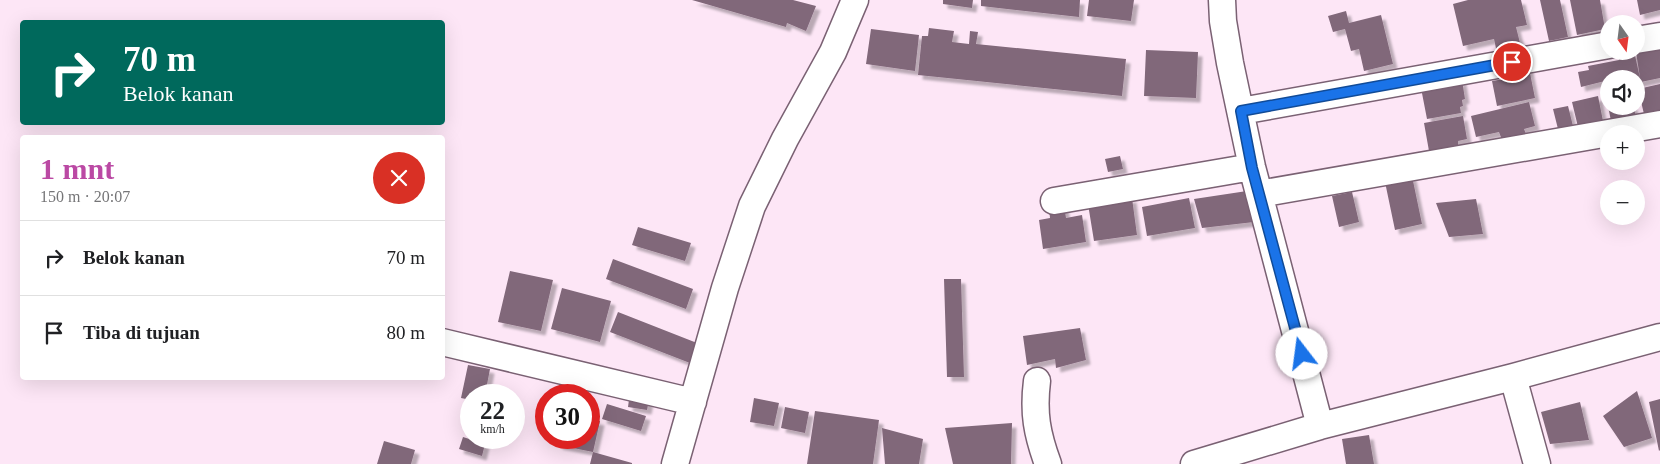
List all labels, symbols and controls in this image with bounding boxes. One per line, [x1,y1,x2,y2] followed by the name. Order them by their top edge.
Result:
[1600,15,1645,60] north arrow
[1600,15,1645,225] map controls
[40,40,105,105] icon: right
[123,40,196,79] text: 70 m
[1491,41,1533,83] pin
[1498,48,1526,76] icon: arrive
[1600,70,1645,115] button: sound
[123,81,234,106] text: Belok kanan
[1600,125,1645,170] button: +
[40,152,114,185] text: 1 mnt
[373,152,425,204] button: close
[1600,180,1645,225] button: −
[40,188,130,205] text: 150 m · 20:07
[40,244,68,272] icon: right
[83,247,185,268] text: Belok kanan
[386,247,425,268] text: 70 m
[40,319,68,347] icon: arrive
[83,322,200,343] text: Tiba di tujuan
[386,322,425,343] text: 80 m
[1275,327,1327,379] position arrow
[535,384,600,449] speed limit sign: 30
[480,397,505,424] text: 22
[480,422,505,436] text: km/h

